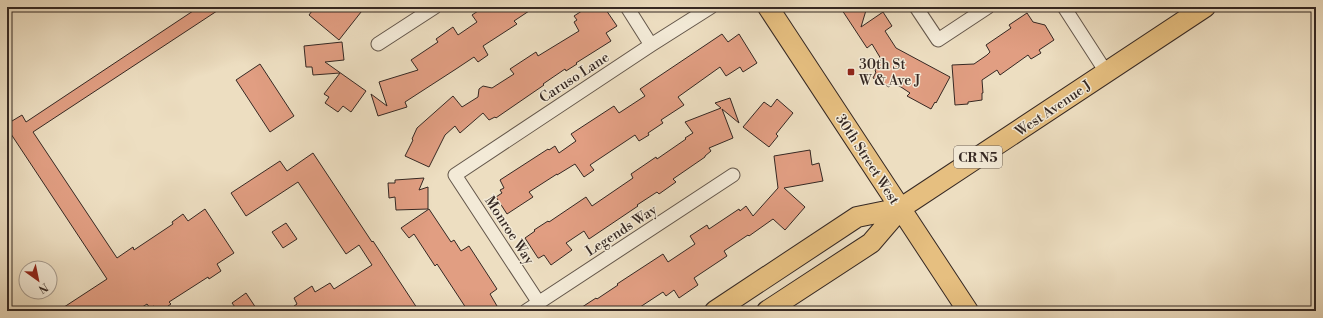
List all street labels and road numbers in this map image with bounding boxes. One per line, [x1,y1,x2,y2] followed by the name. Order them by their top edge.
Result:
[536,49,613,107] street label: Caruso Lane
[1011,77,1095,142] street label: West Avenue J
[831,111,903,208] street label: 30th Street West
[954,146,1002,168] road number: CR N5
[480,193,538,268] street label: Monroe Way
[583,201,661,261] street label: Legends Way

